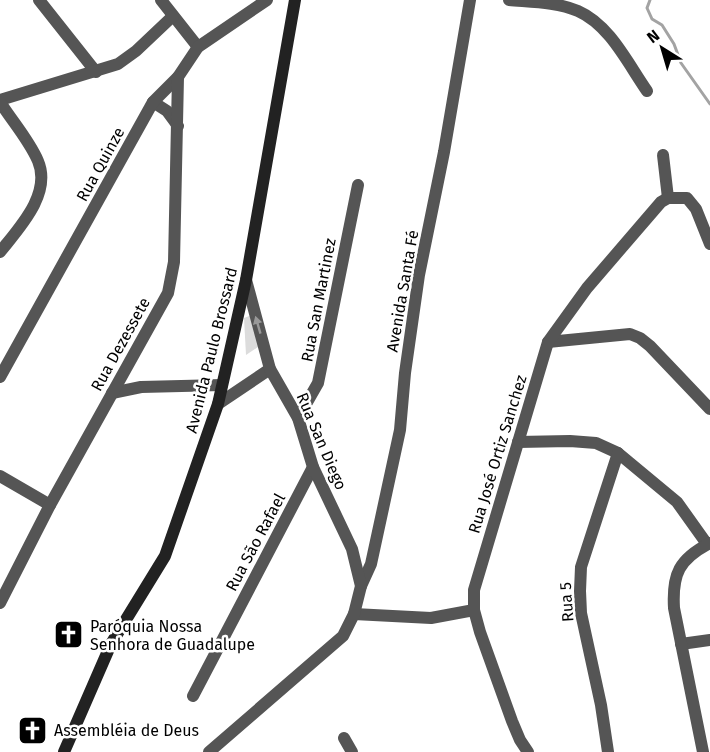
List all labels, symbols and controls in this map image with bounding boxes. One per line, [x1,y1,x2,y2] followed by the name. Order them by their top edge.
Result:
[632,18,692,78] north arrow
[643,26,663,47] text: N
[72,124,129,205] street label: Rua Quinze
[382,229,423,354] street label: Avenida Santa Fé
[297,237,340,364] street label: Rua San Martinez
[182,265,241,435] street label: Avenida Paulo Brossard
[87,294,154,394] street label: Rua Dezessete
[253,315,262,333] one-way arrow
[464,373,531,536] street label: Rua José Ortiz Sanchez
[292,390,351,493] street label: Rua San Diego
[222,490,289,595] street label: Rua São Rafael
[556,581,577,623] street label: Rua 5
[90,617,255,654] place label: Paróquia Nossa Senhora de Guadalupe
[53,619,85,651] church icon: Paróquia Nossa Senhora de Guadalupe
[17,714,49,746] church icon: Assembléia de Deus
[54,721,199,740] place label: Assembléia de Deus

